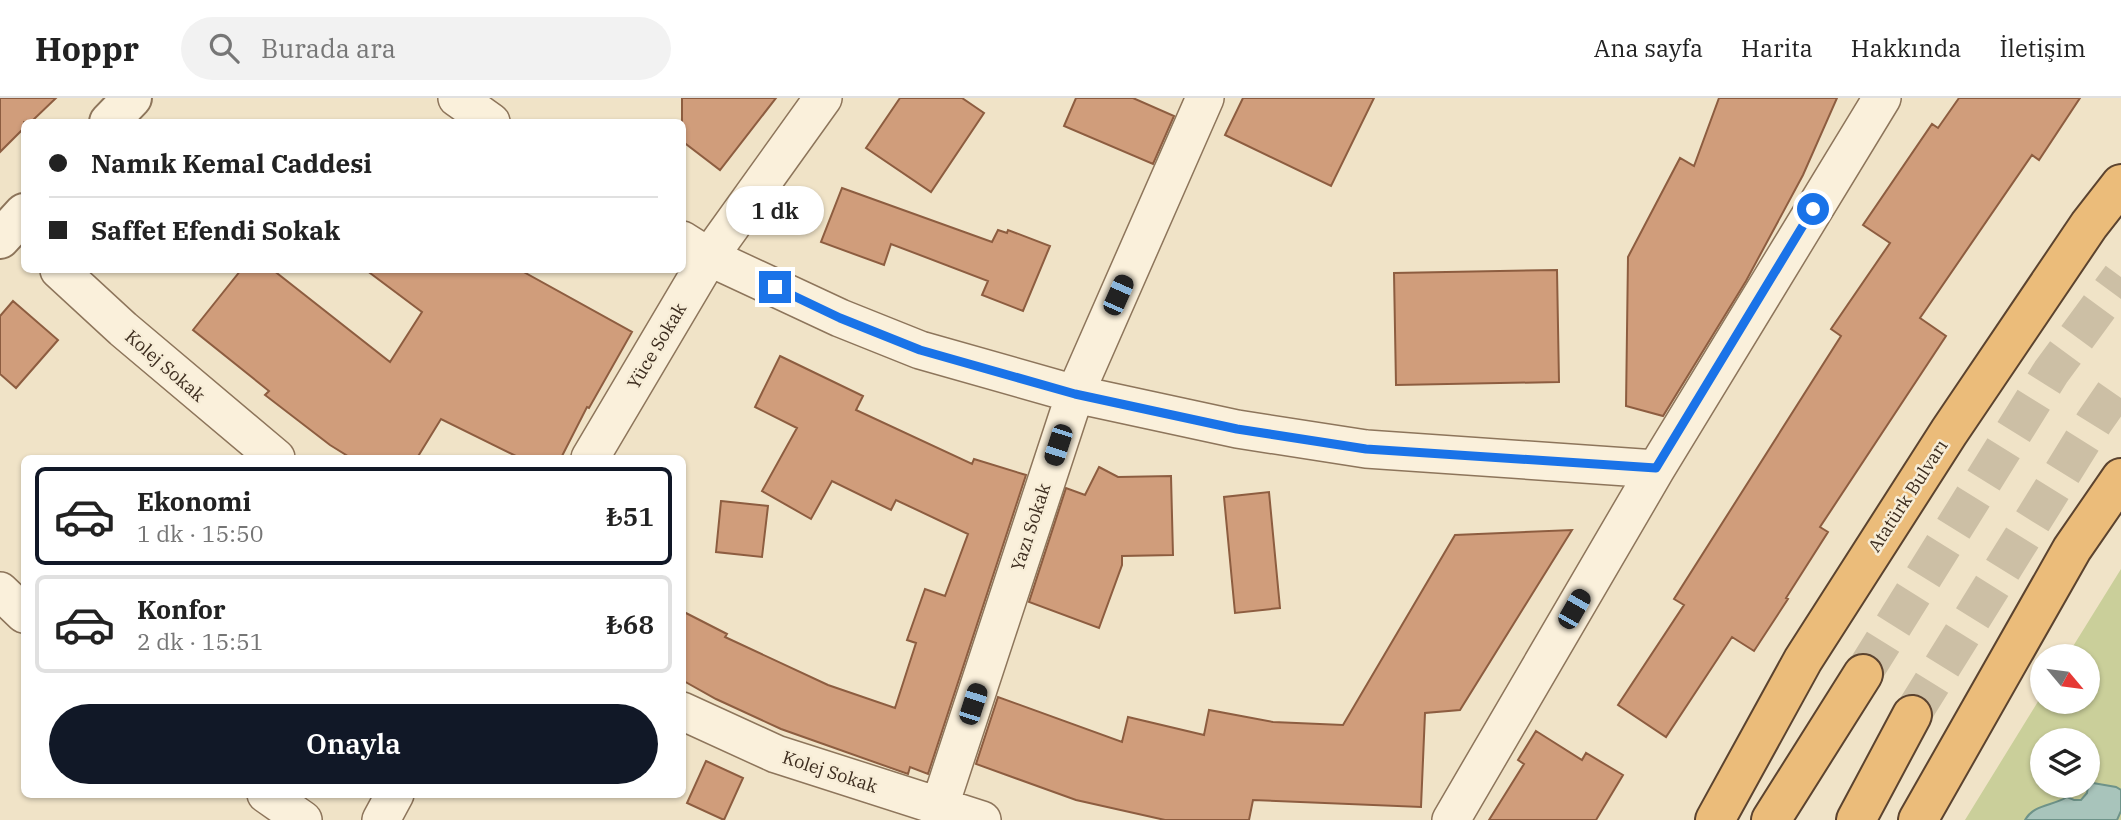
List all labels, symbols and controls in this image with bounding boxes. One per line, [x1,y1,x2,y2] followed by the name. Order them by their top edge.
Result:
[181,17,671,80] search box
[35,27,139,70] text: Hoppr
[205,29,243,67] icon: search
[261,31,396,65] text: Burada ara
[1594,32,1703,64] text: Ana sayfa
[1741,32,1813,64] text: Harita
[1851,32,1961,64] text: Hakkında
[1999,32,2086,64] text: İletişim
[91,146,372,180] text: Namık Kemal Caddesi
[726,186,824,234] callout: 1 dk
[1797,193,1829,225] route start
[751,195,799,225] text: 1 dk
[91,213,340,247] text: Saffet Efendi Sokak
[759,271,791,303] route end
[1100,272,1137,318] car
[622,298,691,393] street label: Yüce Sokak
[121,325,210,407] street label: Kolej Sokak
[1042,422,1075,468] car
[1863,435,1953,556] street label: Atatürk Bulvarı
[1006,480,1056,573] street label: Yazı Sokak
[137,484,251,518] text: Ekonomi
[53,485,116,548] icon: car
[606,499,654,533] text: ₺51
[137,518,264,548] text: 1 dk · 15:50
[1555,586,1594,632] car
[137,592,226,626] text: Konfor
[53,593,116,656] icon: car
[606,607,654,641] text: ₺68
[137,626,264,656] text: 2 dk · 15:51
[2030,644,2100,714] north arrow
[2030,644,2100,798] map controls
[957,681,990,727] car
[49,704,658,784] button: Onayla
[2030,728,2100,798] button: layers
[780,745,881,798] street label: Kolej Sokak

